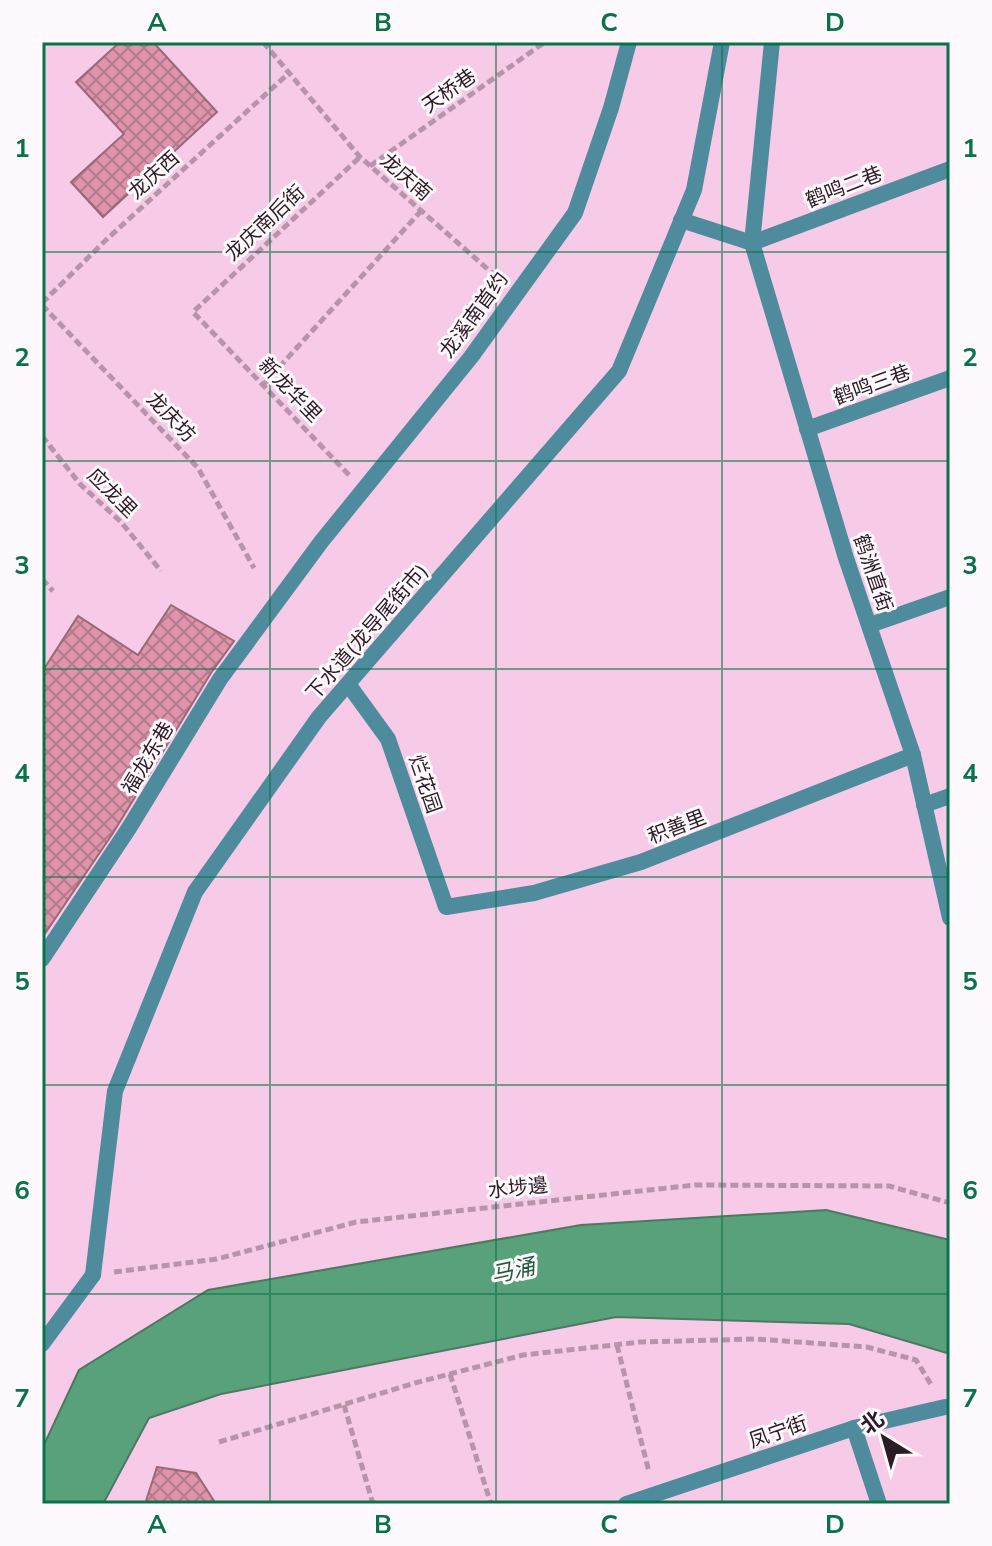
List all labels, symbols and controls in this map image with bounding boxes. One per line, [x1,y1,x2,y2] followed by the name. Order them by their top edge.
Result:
[147,5,167,40] text: A
[374,5,392,40] text: B
[600,5,618,40] text: C
[825,5,845,40] text: D
[417,63,481,119] street label: 天桥巷
[14,131,30,166] text: 1
[962,131,978,166] text: 1
[123,145,185,205] street label: 龙庆西
[375,147,437,207] street label: 龙庆南
[802,160,886,214] street label: 鹤鸣二巷
[219,179,311,267] street label: 龙庆南后街
[434,267,514,363] street label: 龙溪南首约
[14,340,30,375] text: 2
[962,340,978,375] text: 2
[253,352,327,428] street label: 新龙华里
[830,359,914,411] street label: 鹤鸣三巷
[140,386,202,448] street label: 龙庆坊
[81,462,143,524] street label: 应龙里
[847,531,899,615] street label: 鹤洲直街
[14,548,30,583] text: 3
[962,548,978,583] text: 3
[300,558,434,706] street label: 下水道(龙导尾街市)
[116,717,180,799] street label: 福龙东巷
[402,751,448,817] street label: 烂花园
[14,756,30,791] text: 4
[962,756,978,791] text: 4
[644,804,710,850] street label: 积善里
[14,964,30,999] text: 5
[962,964,978,999] text: 5
[487,1171,549,1205] street label: 水埗邊
[14,1173,30,1208] text: 6
[962,1173,978,1208] text: 6
[488,1251,541,1290] water label: 马涌
[14,1381,30,1416] text: 7
[962,1381,978,1416] text: 7
[844,1398,924,1478] north arrow
[855,1404,890,1441] text: 北
[745,1409,811,1455] street label: 凤宁街
[147,1507,167,1542] text: A
[374,1507,392,1542] text: B
[600,1507,618,1542] text: C
[825,1507,845,1542] text: D

